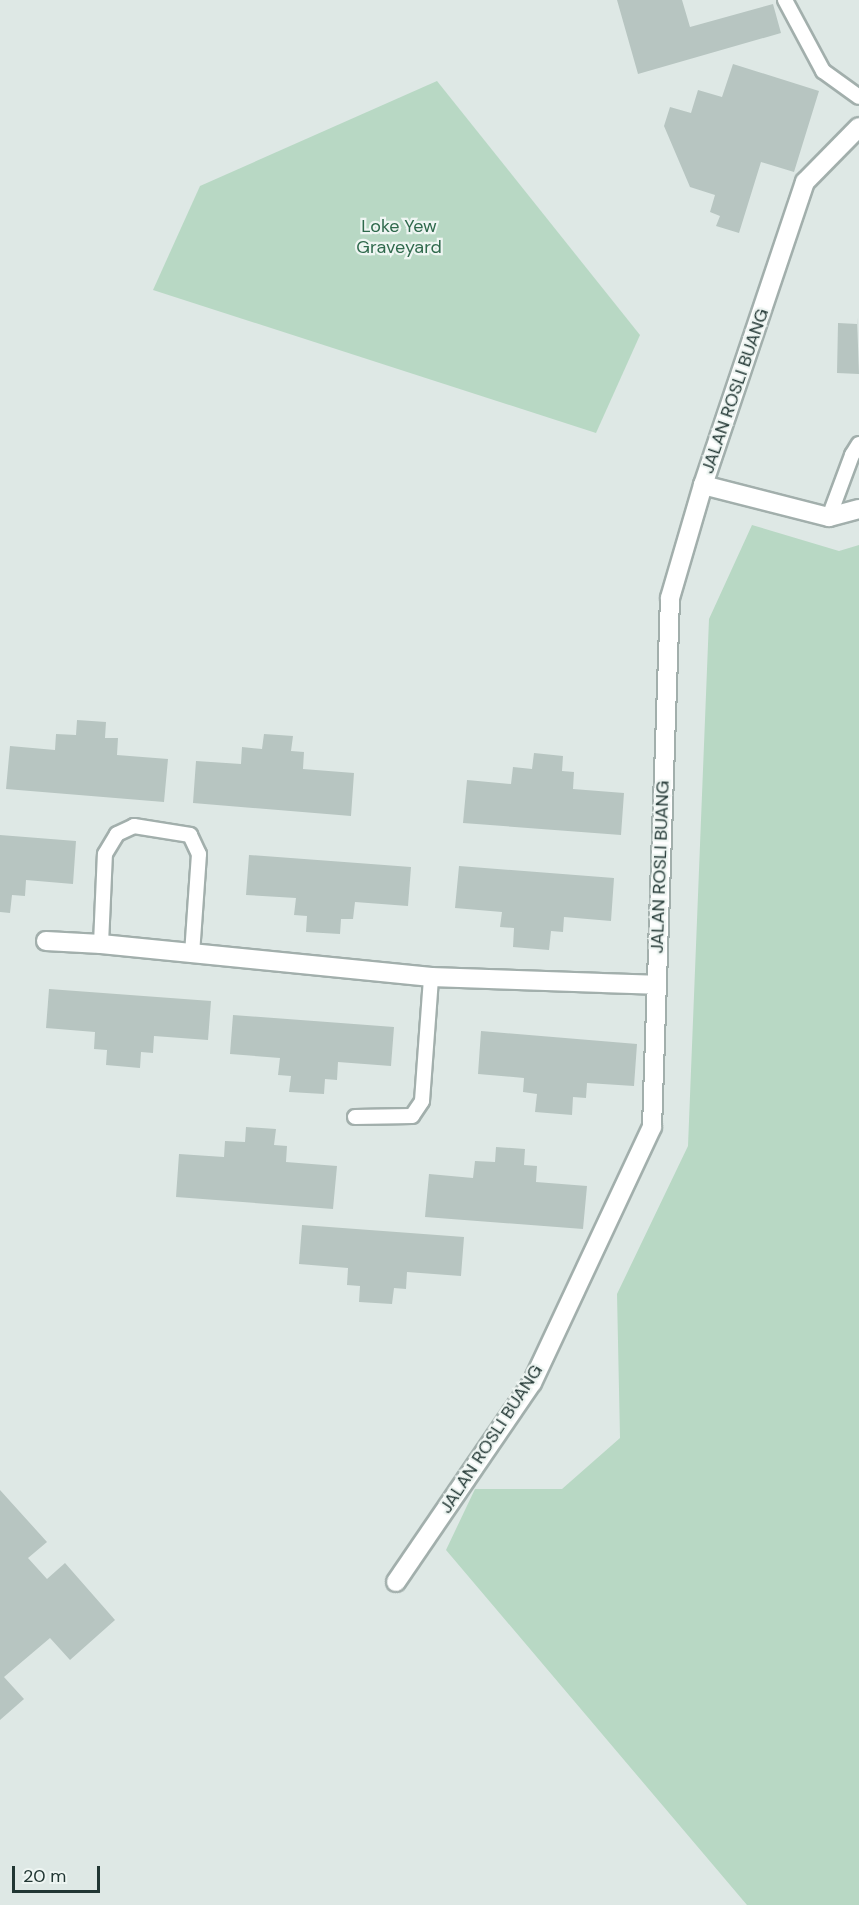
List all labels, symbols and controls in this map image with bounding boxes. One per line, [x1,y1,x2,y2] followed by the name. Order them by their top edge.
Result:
[356,216,442,258] park label: Loke Yew Graveyard
[697,306,773,476] street label: JALAN ROSLI BUANG
[646,780,674,954] street label: JALAN ROSLI BUANG
[435,1361,547,1517] street label: JALAN ROSLI BUANG
[15,1854,104,1892] scale bar
[23,1864,66,1888] text: 20 m

